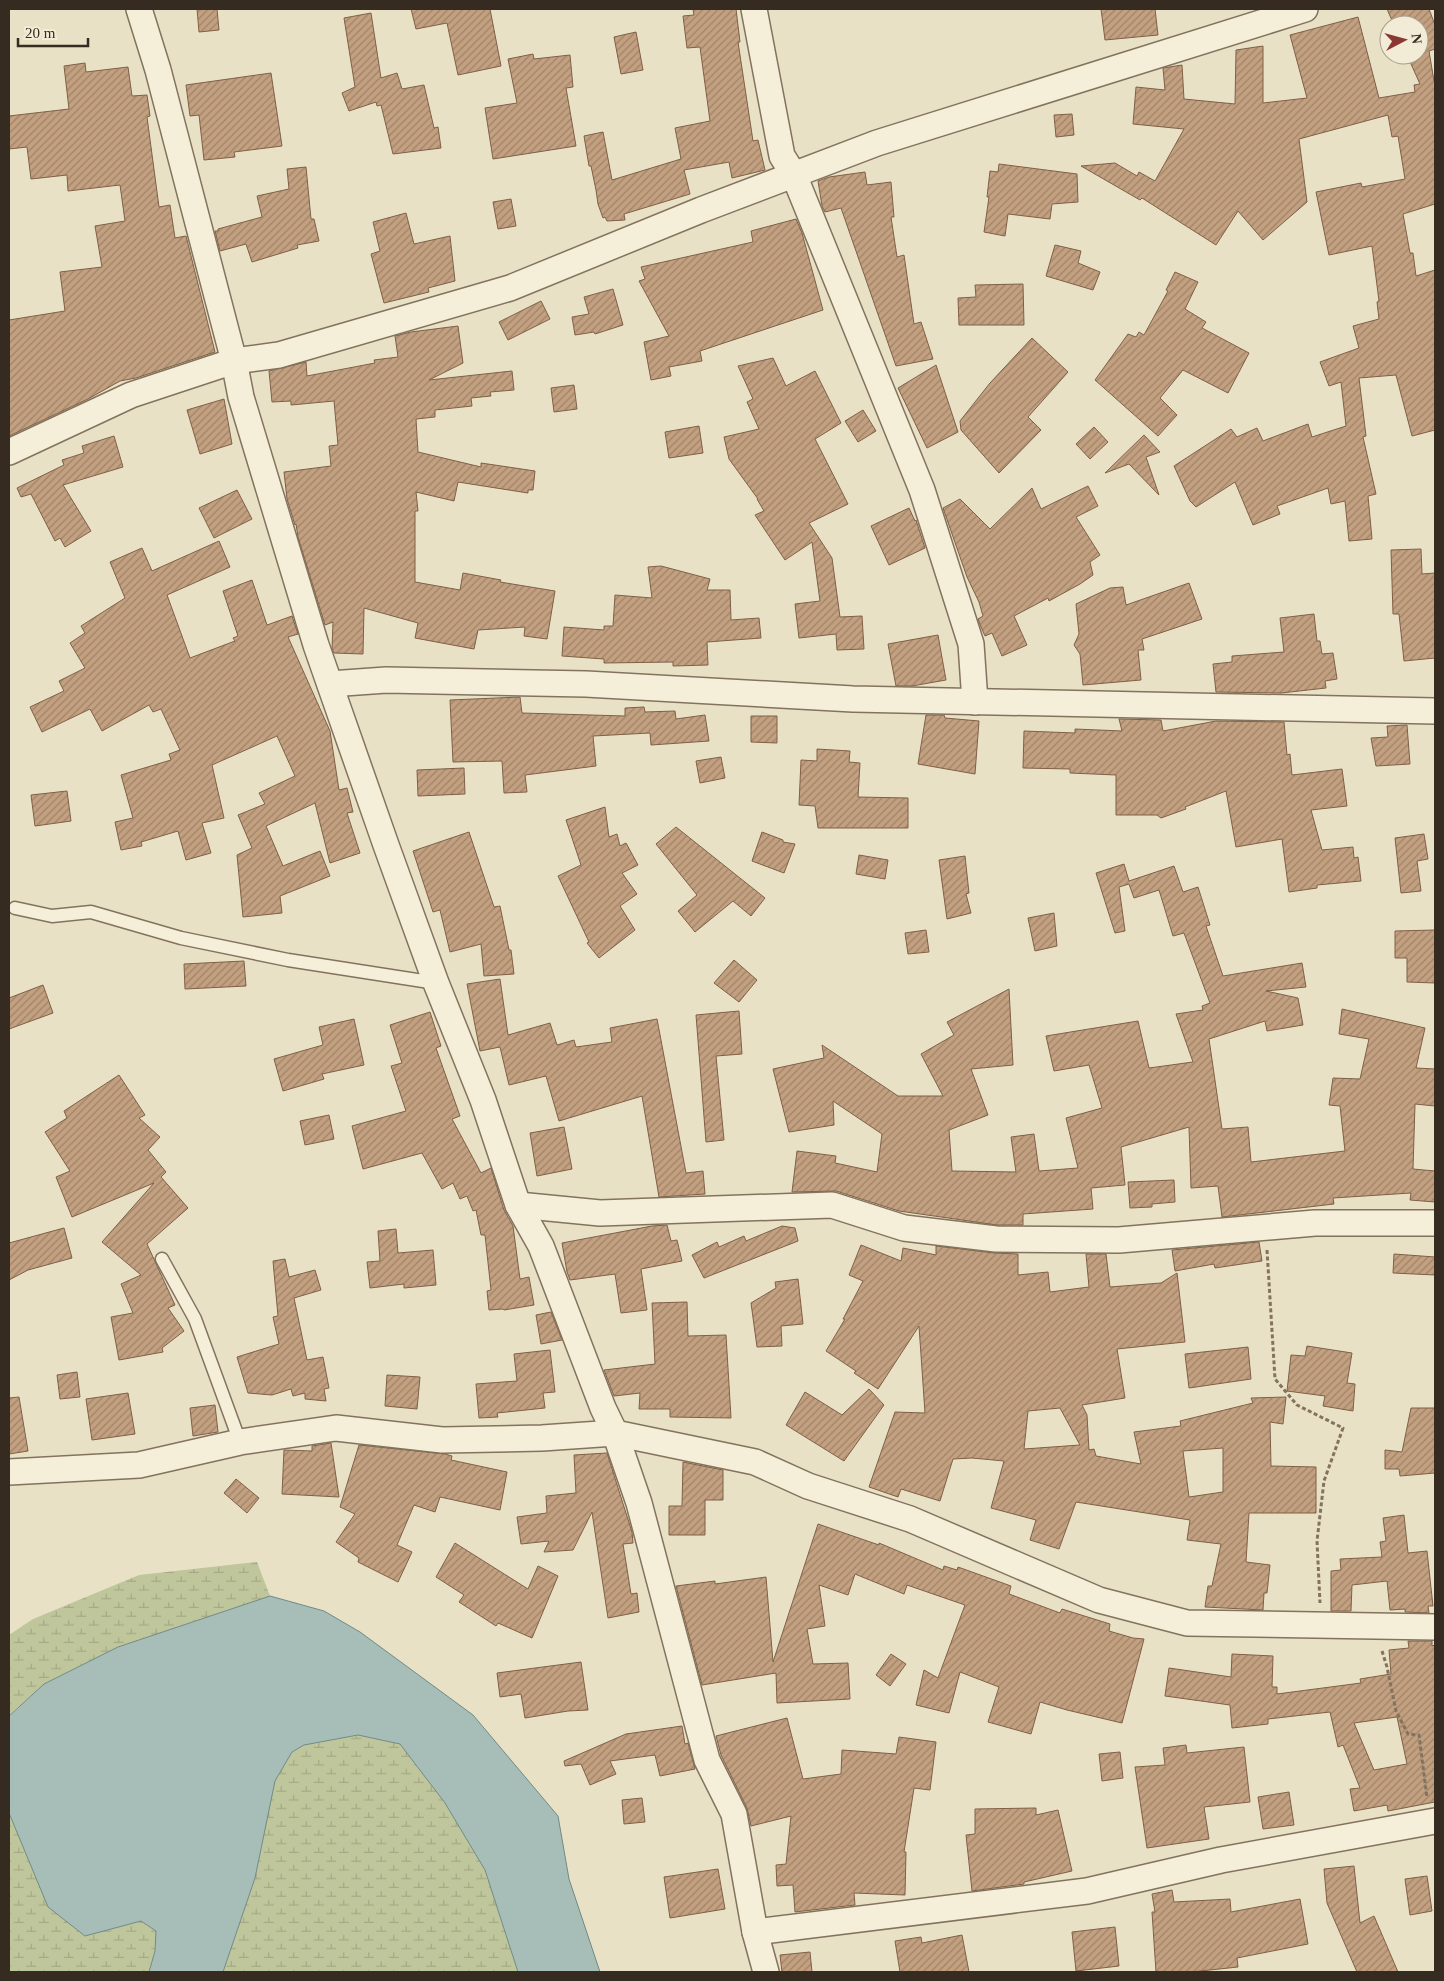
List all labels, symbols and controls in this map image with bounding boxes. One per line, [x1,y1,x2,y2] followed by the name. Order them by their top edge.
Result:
[18,15,88,47] scale bar
[1379,15,1429,65] north arrow
[25,25,56,41] text: 20 m
[1408,33,1424,45] text: N

